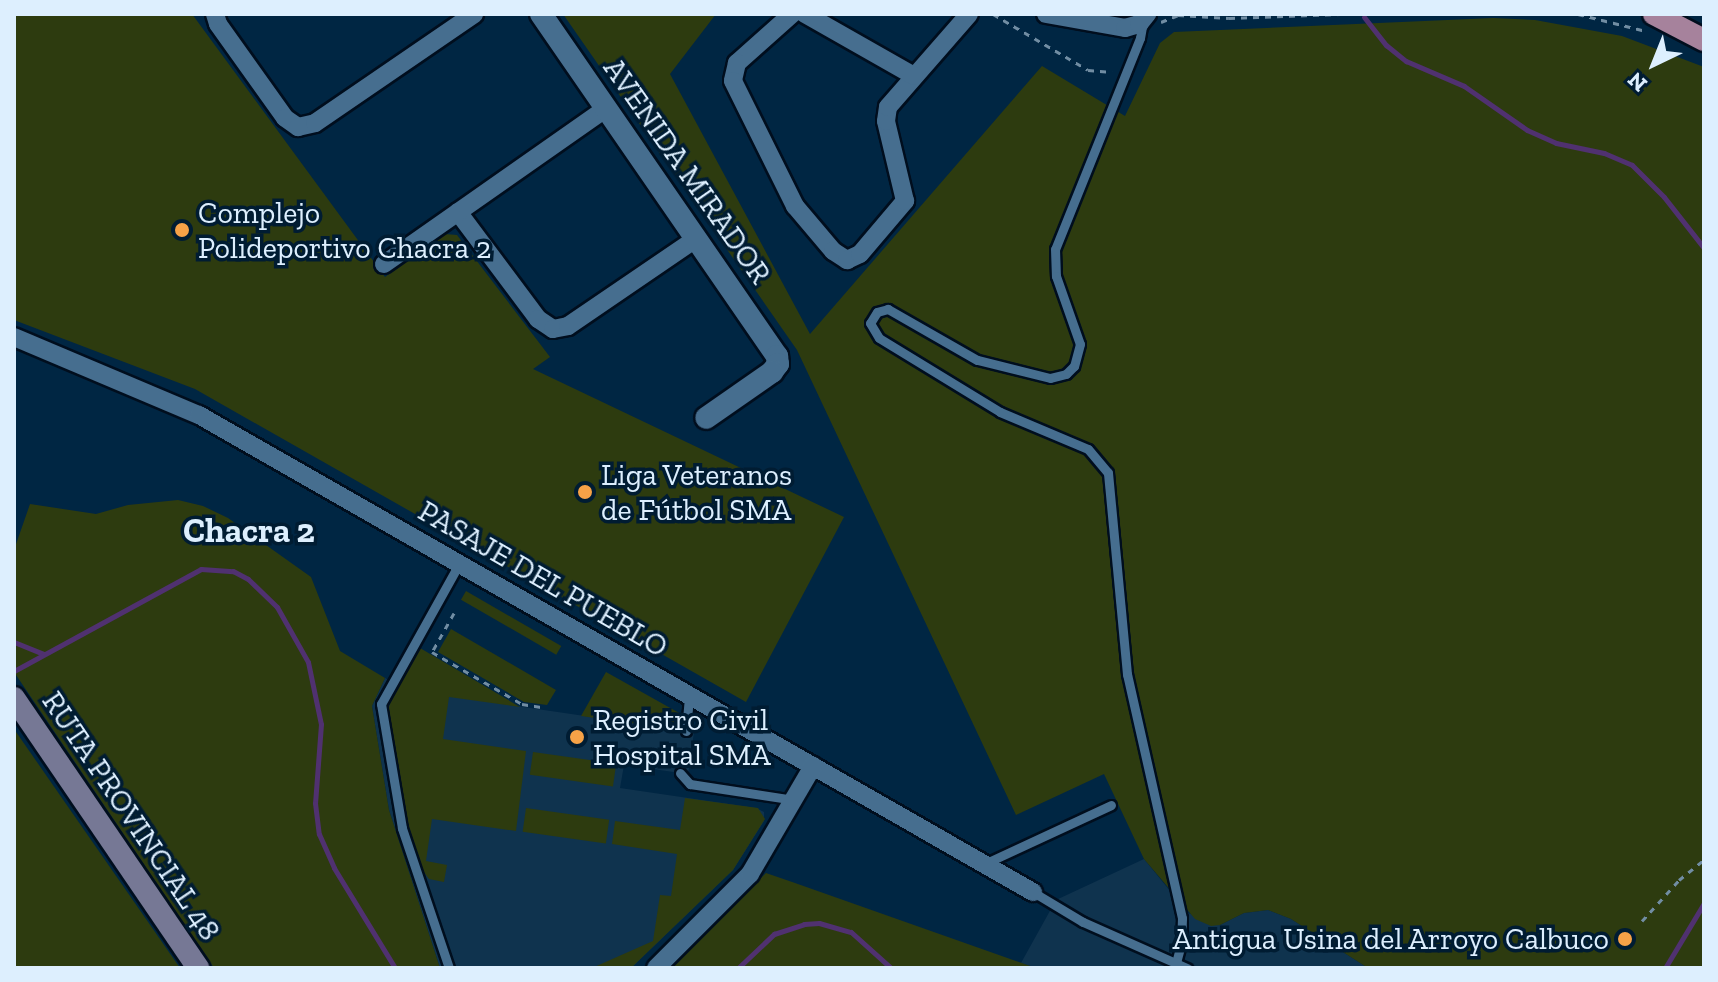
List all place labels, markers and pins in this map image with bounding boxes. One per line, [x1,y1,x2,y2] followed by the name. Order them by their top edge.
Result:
[198,195,491,266] place label: Complejo Polideportivo Chacra 2
[173,221,191,239] marker: Complejo Polideportivo Chacra 2
[601,457,793,528] place label: Liga Veteranos de Fútbol SMA
[576,483,594,501] marker: Liga Veteranos de Fútbol SMA
[593,702,771,772] place label: Registro Civil Hospital SMA
[568,728,586,746] marker: Registro Civil Hospital SMA
[1172,921,1609,957] place label: Antigua Usina del Arroyo Calbuco
[1616,930,1634,948] marker: Antigua Usina del Arroyo Calbuco

